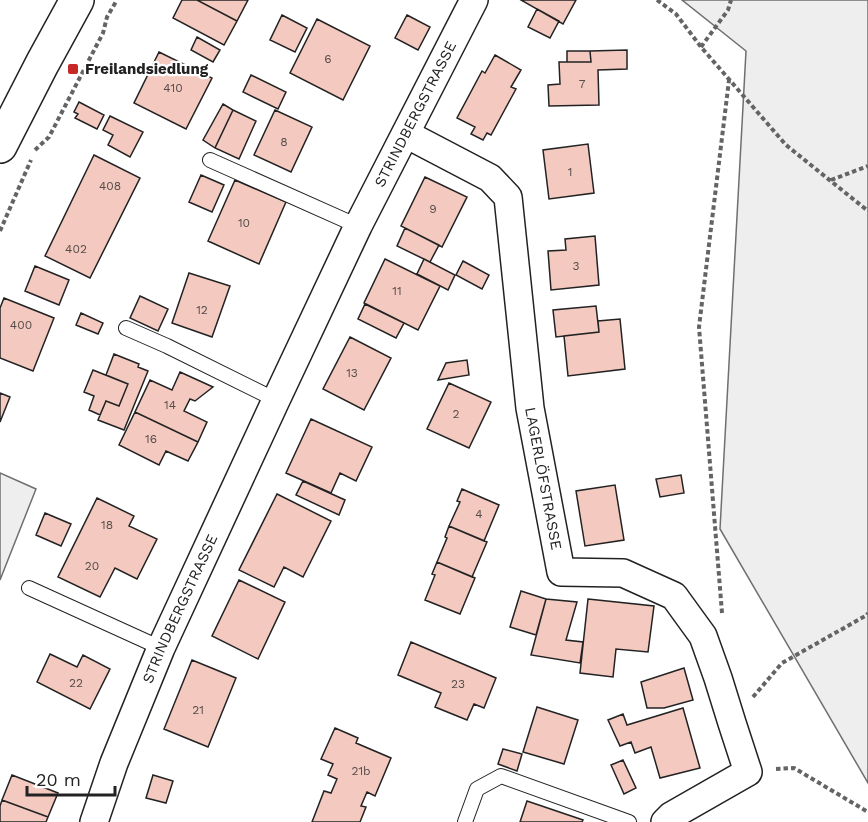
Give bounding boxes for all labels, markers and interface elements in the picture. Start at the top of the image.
street label: STRINDBERGSTRASSE [371,38,460,190]
house number: 6 [324,52,332,66]
place label: Freilandsiedlung [85,60,209,78]
marker: Freilandsiedlung [66,62,80,76]
house number: 7 [579,77,586,91]
house number: 410 [163,81,183,95]
house number: 8 [280,135,288,149]
house number: 1 [568,165,572,179]
house number: 408 [99,179,121,193]
house number: 9 [429,202,437,216]
house number: 10 [238,216,250,230]
house number: 402 [65,242,87,256]
house number: 3 [573,259,580,273]
house number: 11 [392,284,402,298]
house number: 12 [196,303,208,317]
house number: 400 [10,318,32,332]
house number: 13 [346,366,358,380]
house number: 14 [164,398,176,412]
street label: LAGERLÖFSTRASSE [521,406,566,551]
house number: 2 [453,407,460,421]
house number: 16 [145,432,157,446]
house number: 4 [475,507,483,521]
house number: 18 [101,518,113,532]
street label: STRINDBERGSTRASSE [139,532,221,686]
house number: 20 [85,559,99,573]
house number: 22 [69,676,83,690]
house number: 23 [451,677,465,691]
house number: 21 [192,703,204,717]
scale bar [27,759,116,797]
house number: 21b [351,764,371,778]
text: 20 m [36,769,81,790]

